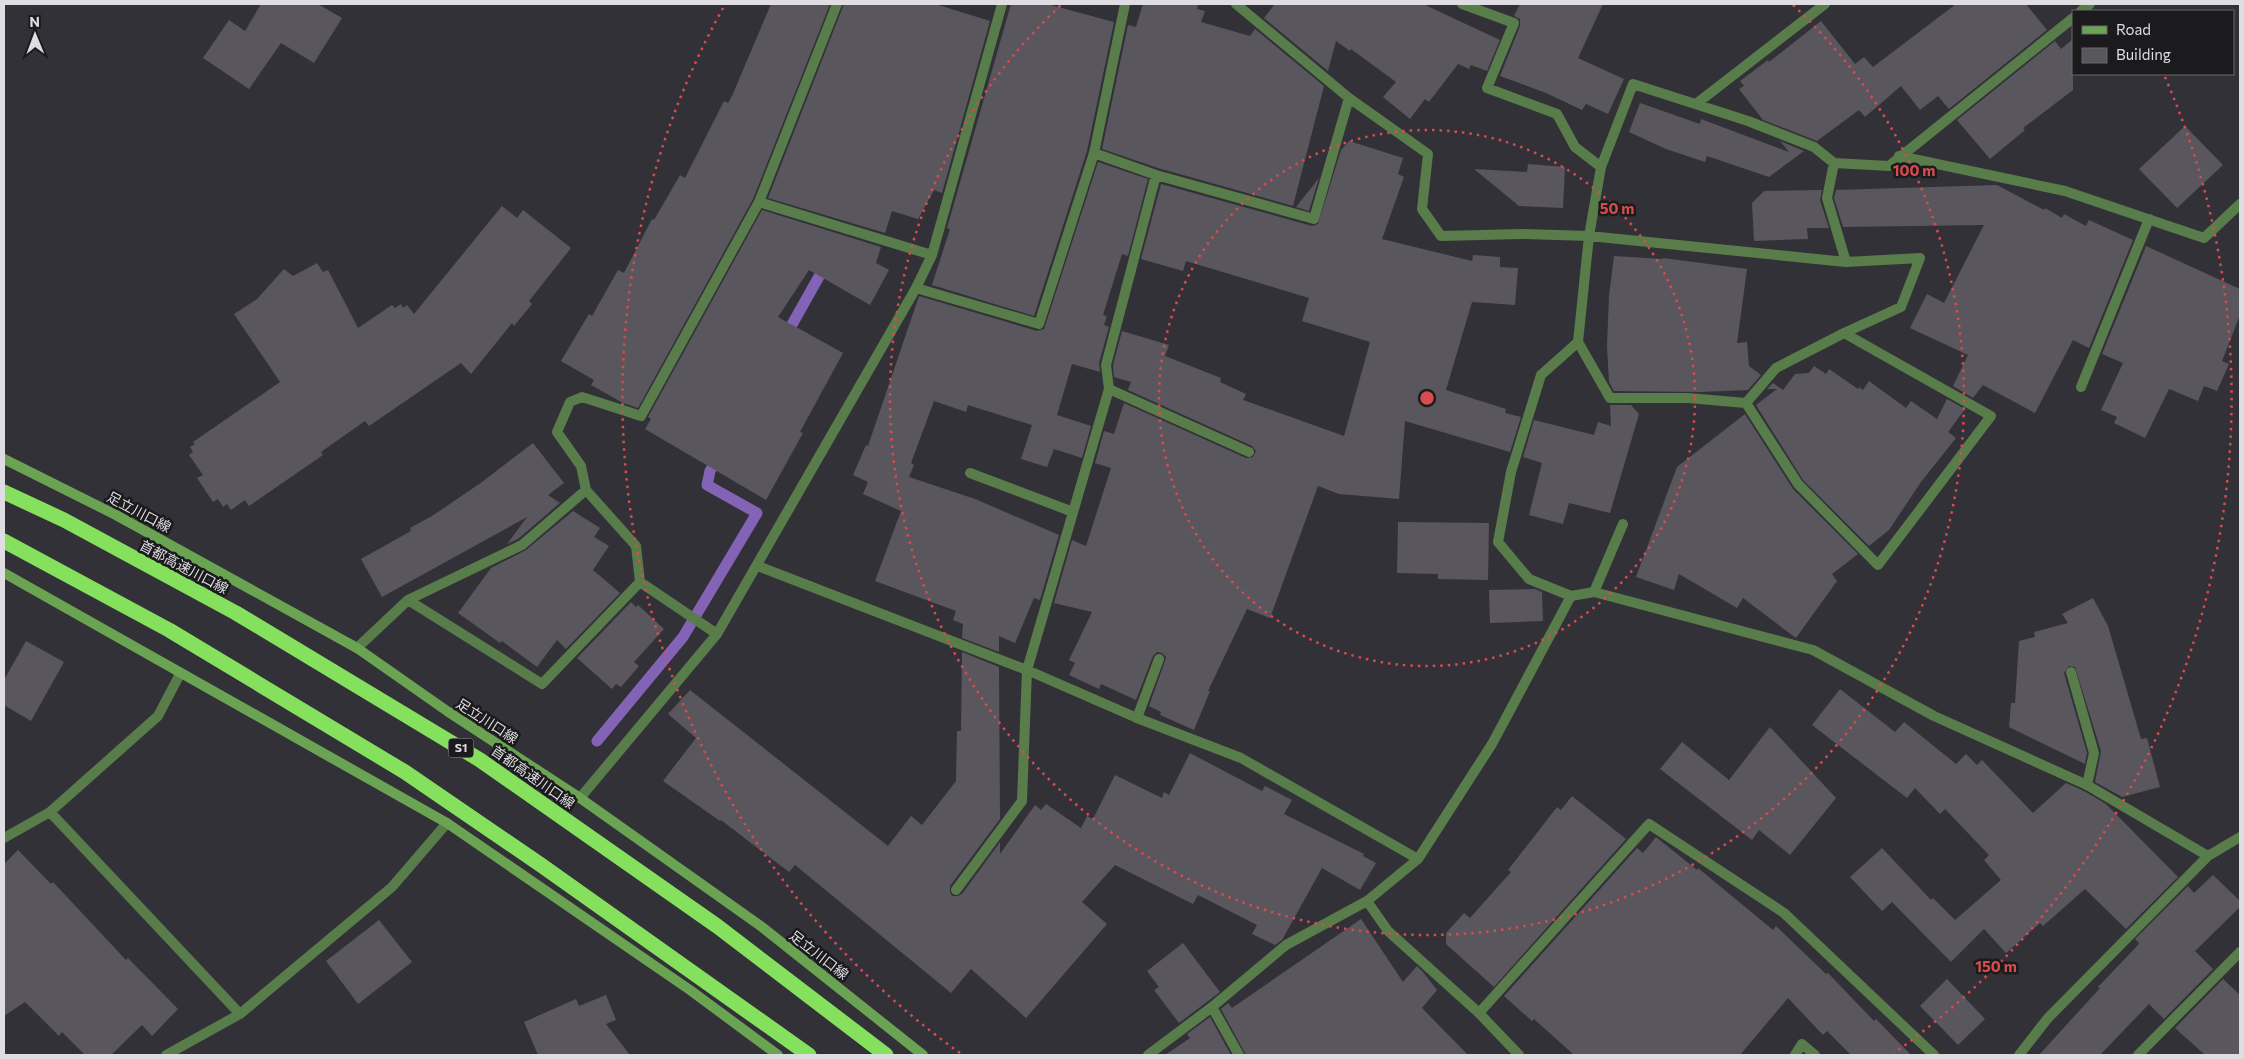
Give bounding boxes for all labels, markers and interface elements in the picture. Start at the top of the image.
north arrow [10,10,60,60]
legend [2072,10,2234,75]
text: N [29,13,40,30]
text: Road [2116,20,2151,38]
text: Building [2116,45,2171,63]
text: 100 m [1893,161,1935,179]
text: 50 m [1600,199,1634,217]
centre of rings [1418,389,1436,407]
street label: 足立川口線 [104,488,174,535]
street label: 首都高速川口線 [137,536,231,597]
street label: 足立川口線 [453,694,521,747]
road number: S1 [448,738,474,758]
street label: 首都高速川口線 [488,742,578,812]
street label: 足立川口線 [786,926,852,983]
text: 150 m [1975,957,2017,975]

